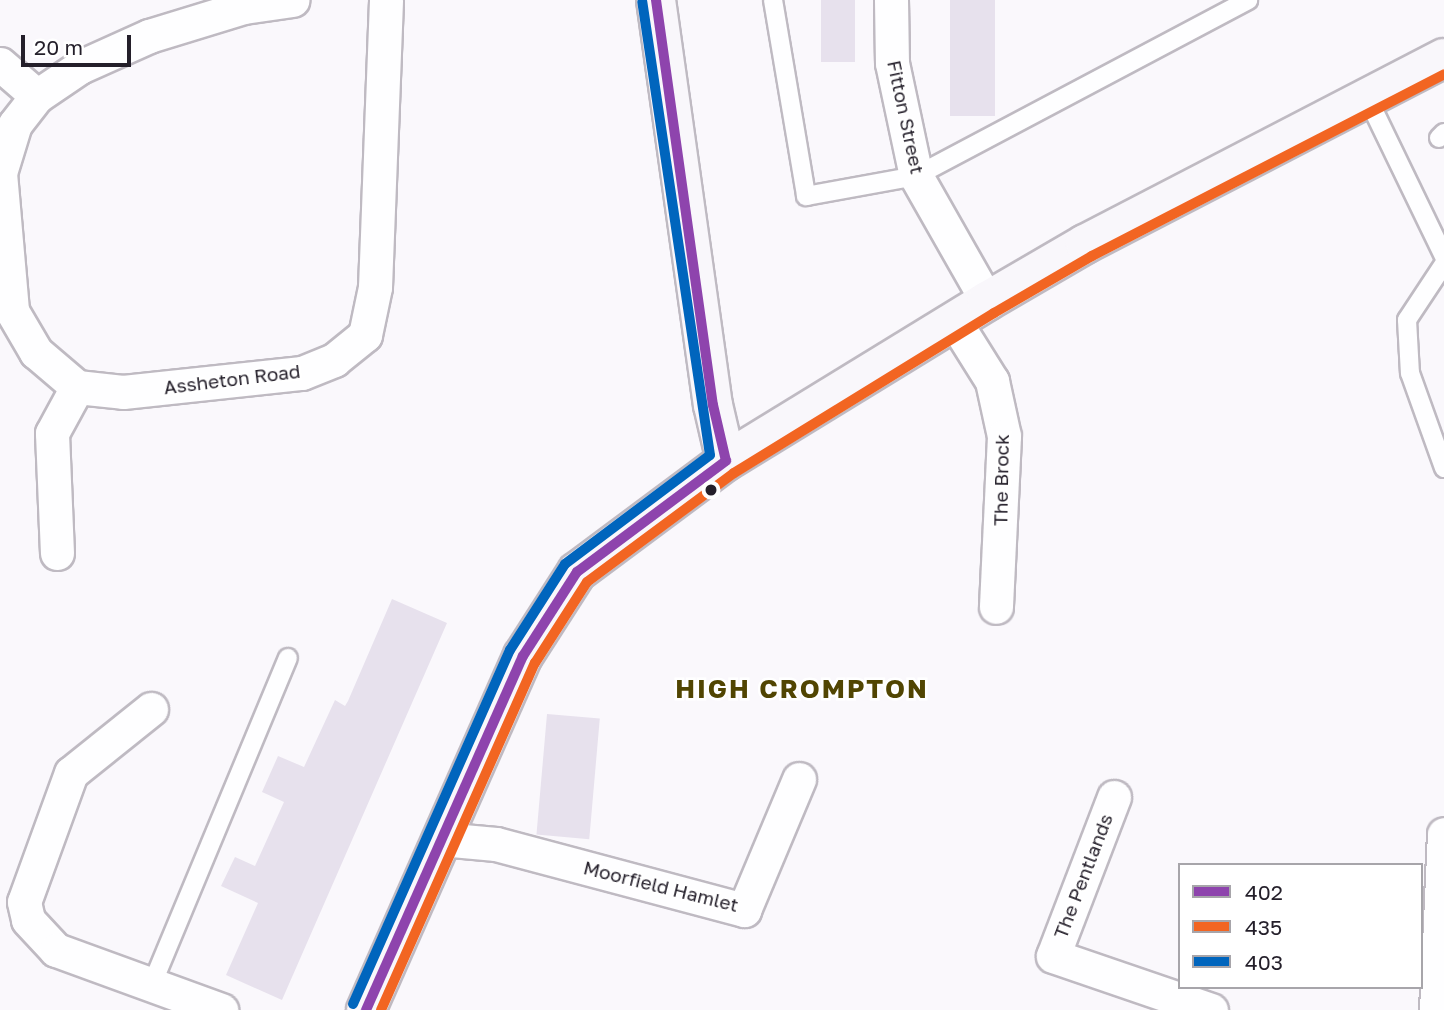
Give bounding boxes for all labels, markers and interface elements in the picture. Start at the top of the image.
scale bar [24,21,135,65]
text: 20 m [34,34,83,60]
street label: Fitton Street [883,58,929,176]
street label: Assheton Road [162,359,302,399]
street label: The Brock [989,434,1013,526]
unlabelled marker [704,483,718,497]
district label: HIGH CROMPTON [677,673,927,705]
street label: The Pentlands [1049,810,1117,942]
street label: Moorfield Hamlet [581,856,741,916]
legend [1178,863,1423,989]
text: 402 [1245,879,1283,905]
text: 435 [1245,914,1282,940]
text: 403 [1245,949,1283,975]

